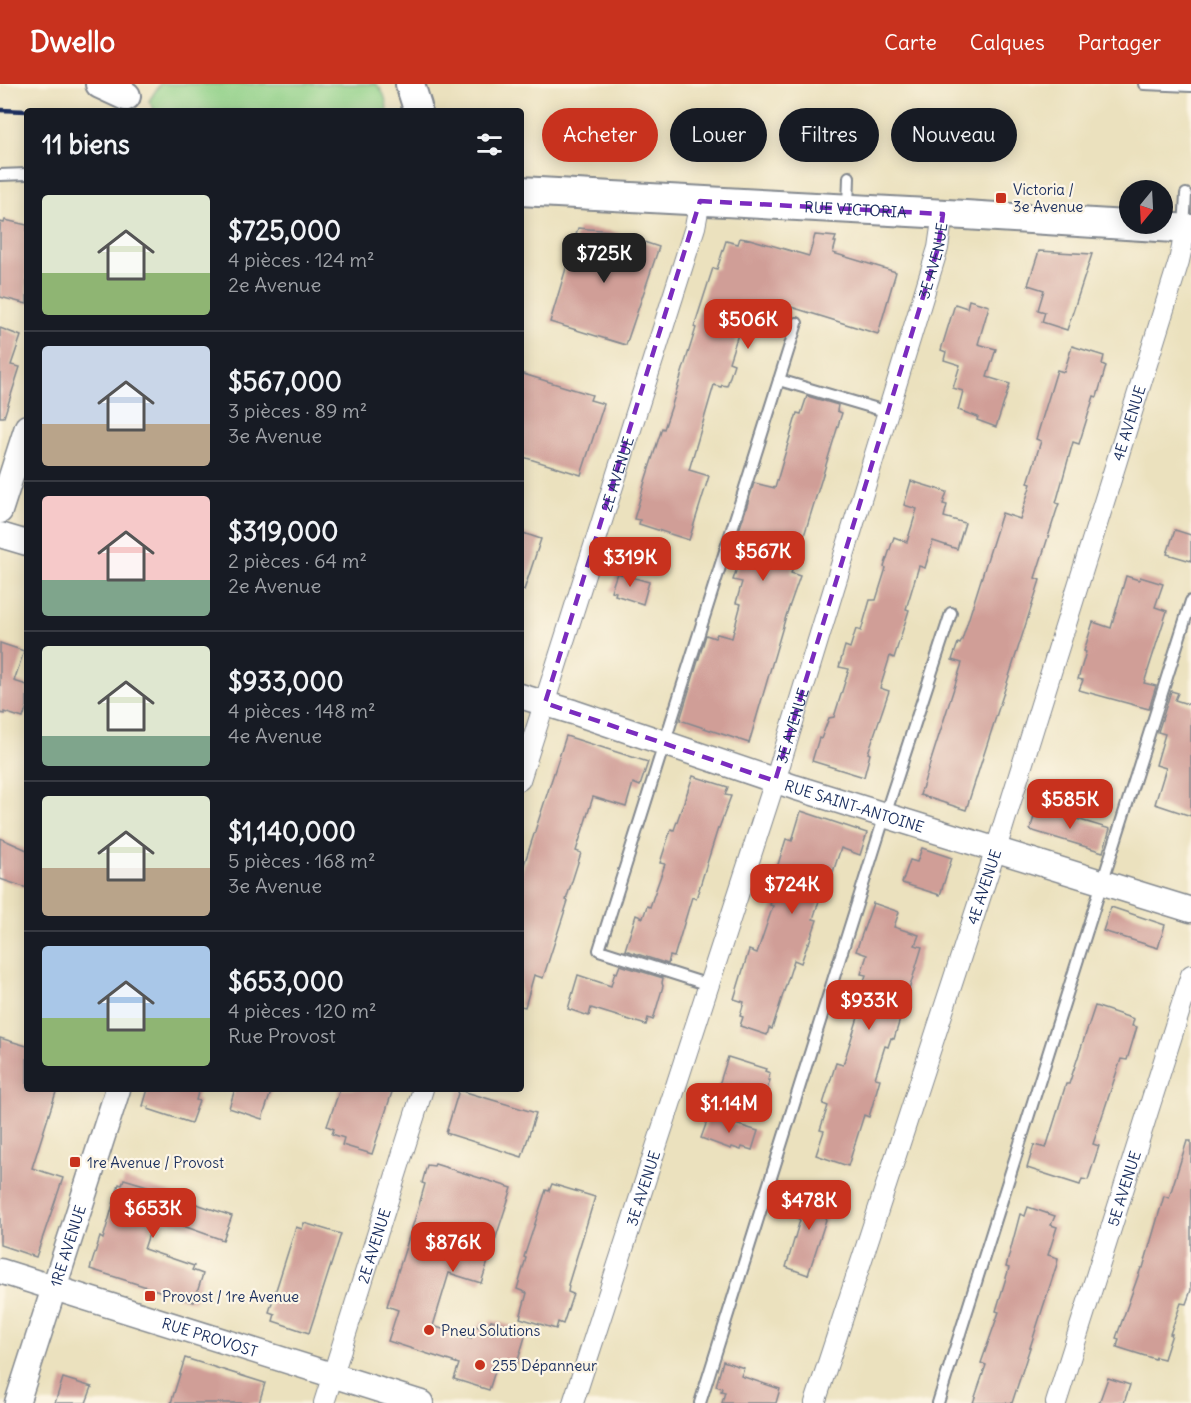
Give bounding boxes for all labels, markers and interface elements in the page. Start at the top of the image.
text: Dwello [30,24,115,60]
text: Carte [884,29,937,56]
text: Calques [970,29,1045,56]
text: Partager [1078,29,1161,56]
chip: Acheter [542,108,658,162]
chip: Louer [670,108,767,162]
chip: Filtres [779,108,879,162]
chip: Nouveau [891,108,1017,162]
text: 11 biens [42,128,130,161]
icon: filters [473,128,506,161]
place label: Victoria / 3e Avenue [1013,180,1083,216]
north arrow [1119,180,1173,234]
map controls [1119,180,1173,234]
marker: Victoria / 3e Avenue [994,191,1008,205]
street label: RUE VICTORIA [804,197,908,221]
text: $725,000 [228,214,341,247]
icon: home [90,219,162,291]
street label: 3E AVENUE [914,221,951,301]
pin: $725K [562,233,646,284]
text: $725K [576,240,632,265]
text: 4 pièces · 124 m² [228,247,375,272]
text: 2e Avenue [228,272,321,297]
pin: $506K [706,299,790,350]
text: $506K [718,306,778,331]
text: $567,000 [228,365,342,398]
icon: home [90,370,162,442]
street label: 4E AVENUE [1108,383,1149,463]
text: 3 pièces · 89 m² [228,398,367,423]
text: 3e Avenue [228,423,322,448]
street label: 2E AVENUE [596,434,638,514]
text: $319,000 [228,515,338,548]
icon: home [90,520,162,592]
pin: $567K [721,531,805,582]
pin: $319K [588,537,672,588]
text: $567K [735,538,791,563]
text: $319K [603,544,657,569]
text: 2 pièces · 64 m² [228,548,367,573]
text: 2e Avenue [228,573,321,598]
text: $933,000 [228,665,344,698]
icon: home [90,670,162,742]
street label: 3E AVENUE [772,685,812,765]
text: 4 pièces · 148 m² [228,698,375,723]
text: 4e Avenue [228,723,322,748]
street label: RUE SAINT-ANTOINE [782,775,927,836]
pin: $585K [1028,779,1112,830]
text: $585K [1041,786,1099,811]
text: $1,140,000 [228,815,356,848]
icon: home [90,820,162,892]
street label: 4E AVENUE [963,847,1005,927]
text: 5 pièces · 168 m² [228,848,375,873]
pin: $724K [750,864,834,915]
text: $724K [764,871,820,896]
text: 3e Avenue [228,873,322,898]
text: $653,000 [228,965,344,998]
icon: home [90,970,162,1042]
pin: $933K [827,980,911,1031]
text: $933K [840,987,898,1012]
text: 4 pièces · 120 m² [228,998,376,1023]
text: Rue Provost [228,1023,336,1048]
pin: $1.14M [680,1083,778,1134]
text: $1.14M [700,1090,758,1115]
street label: 3E AVENUE [622,1148,664,1228]
street label: 5E AVENUE [1103,1148,1145,1228]
place label: 1re Avenue / Provost [87,1153,224,1172]
marker: 1re Avenue / Provost [68,1155,82,1169]
pin: $478K [767,1180,851,1231]
text: $478K [781,1187,837,1212]
pin: $653K [111,1188,195,1239]
text: $653K [124,1195,182,1220]
street label: 1RE AVENUE [46,1203,90,1289]
street label: 2E AVENUE [353,1206,394,1285]
pin: $876K [411,1222,495,1273]
text: $876K [425,1229,481,1254]
place label: Provost / 1re Avenue [162,1287,299,1306]
marker: Provost / 1re Avenue [143,1289,157,1303]
street label: RUE PROVOST [160,1313,260,1361]
place label: Pneu Solutions [441,1321,541,1340]
marker: Pneu Solutions [422,1323,436,1337]
place label: 255 Dépanneur [492,1356,597,1375]
marker: 255 Dépanneur [473,1358,487,1372]

